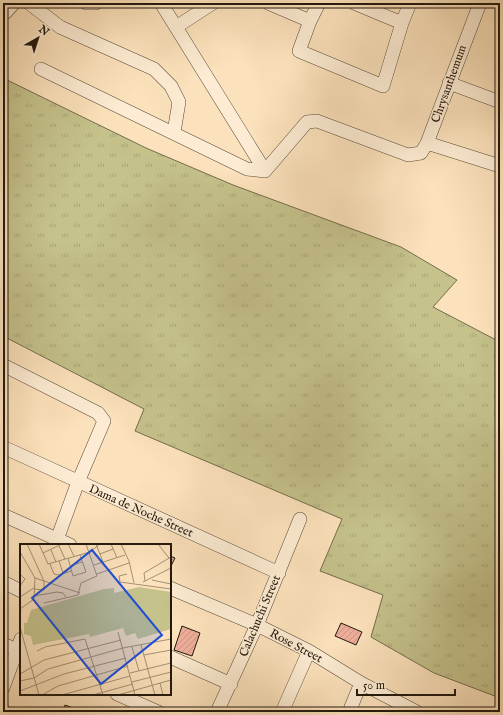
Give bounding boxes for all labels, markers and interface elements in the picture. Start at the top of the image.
north arrow [18,18,58,58]
text: N [35,22,52,40]
street label: Chrysanthemum [428,43,470,125]
street label: Dama de Noche Street [87,481,195,541]
inset map [20,544,171,695]
street label: Calachuchi Street [236,573,284,659]
street label: Rose Street [267,626,325,666]
scale bar [357,671,455,697]
text: 50 m [363,678,385,693]

